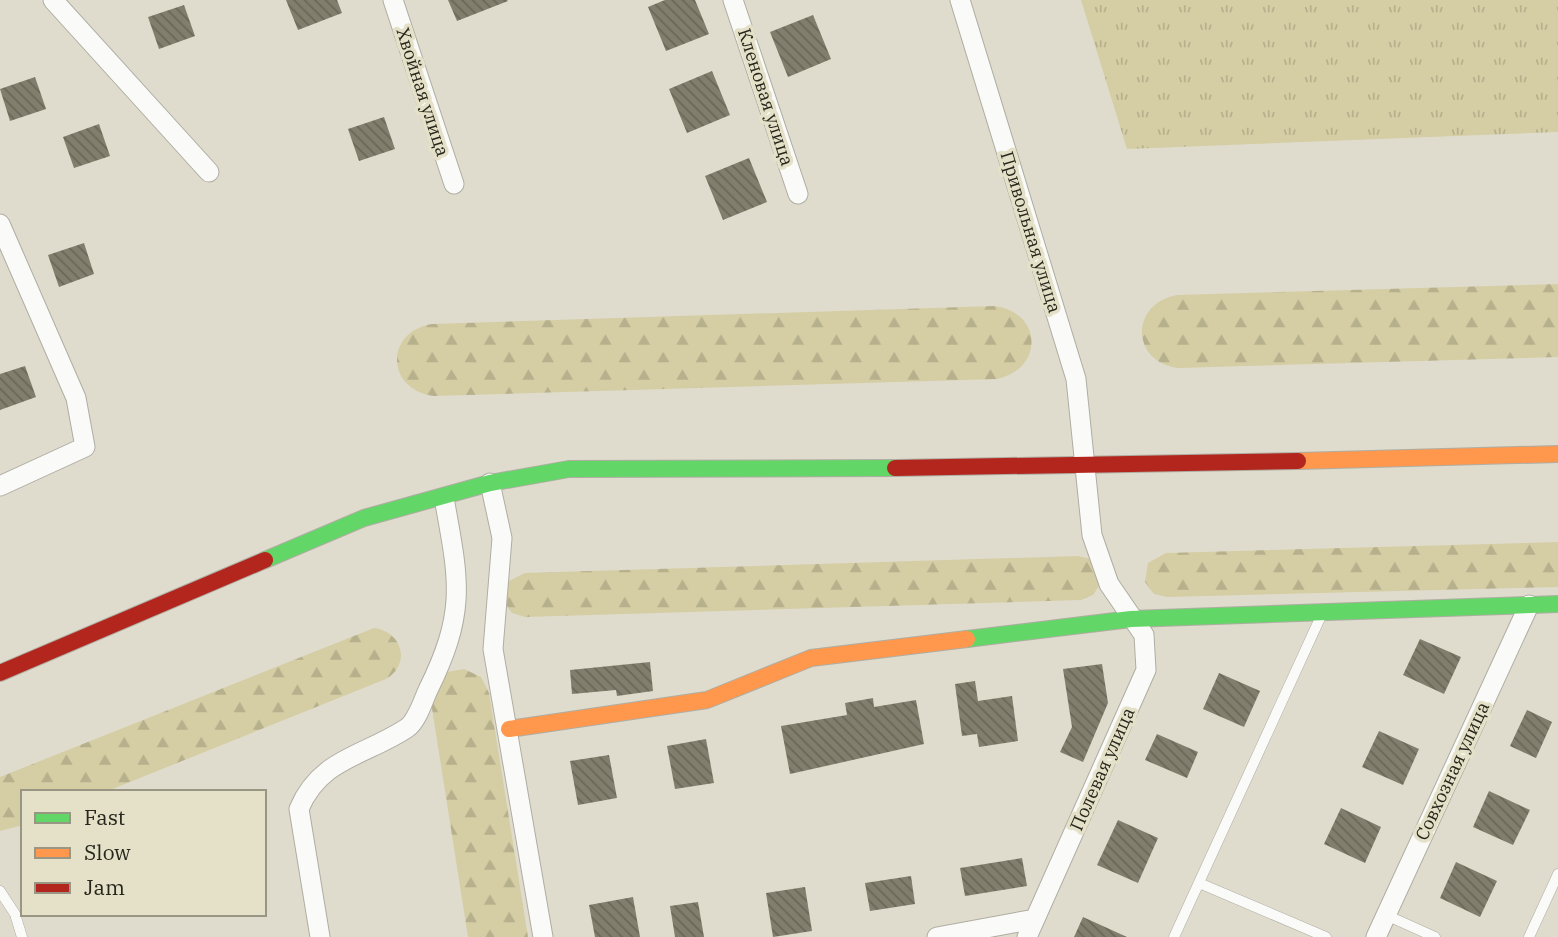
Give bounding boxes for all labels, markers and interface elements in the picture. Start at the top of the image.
street label: Хвойная улица [391,25,455,159]
street label: Кленовая улица [733,25,799,169]
street label: Привольная улица [995,148,1067,316]
street label: Совхозная улица [1410,698,1494,844]
street label: Полевая улица [1065,704,1140,834]
legend [21,790,266,916]
text: Fast [84,803,125,831]
text: Slow [84,838,131,866]
text: Jam [84,873,125,901]

